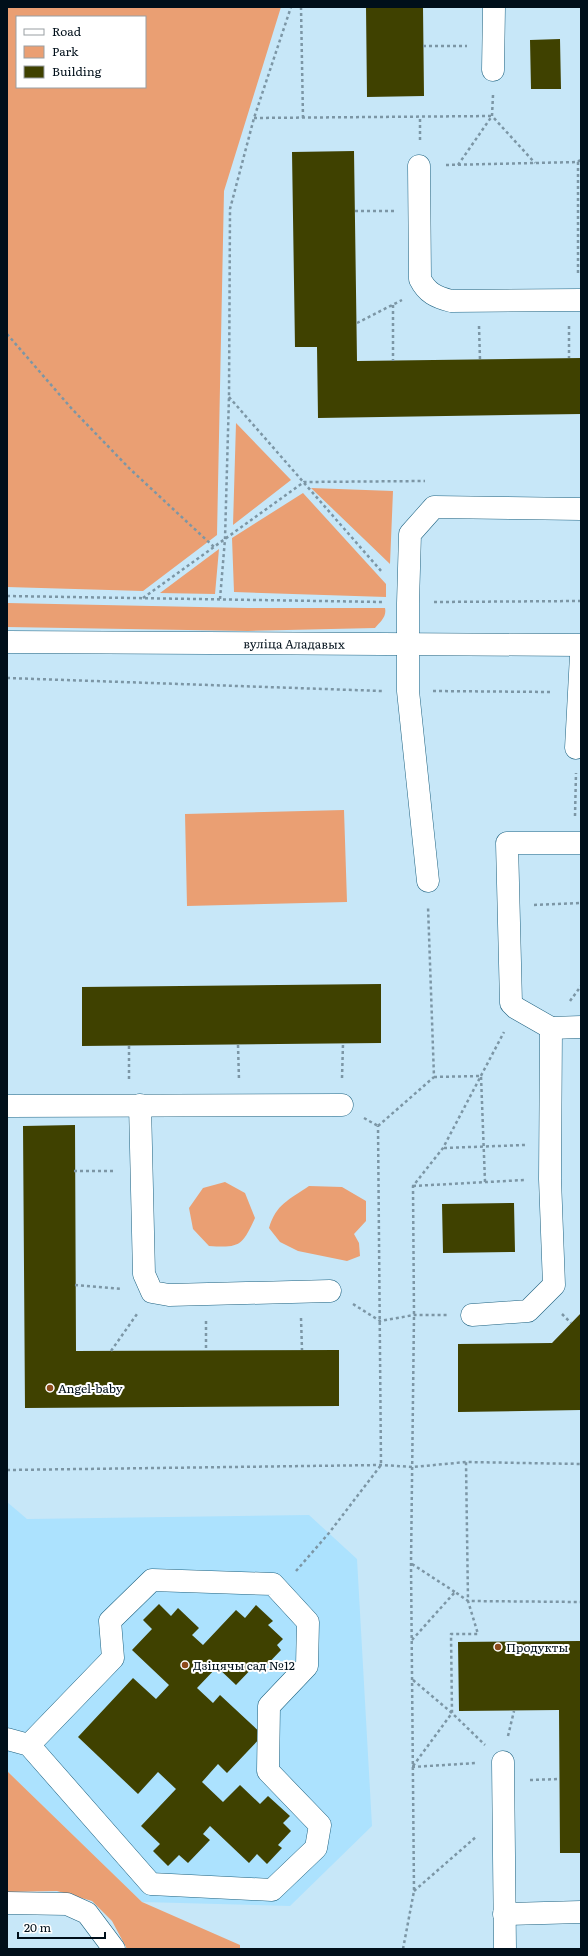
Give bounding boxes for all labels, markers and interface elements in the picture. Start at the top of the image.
legend [16,16,146,88]
text: Road [52,22,82,40]
text: Park [52,42,79,60]
text: Building [52,62,102,80]
street label: вуліца Аладавых [243,634,345,653]
place label: Angel-baby [58,1379,123,1397]
marker: Angel-baby [45,1383,55,1393]
place label: Продукты [506,1638,568,1656]
marker: Продукты [493,1642,503,1652]
place label: Дзіцячы сад №12 [193,1656,295,1674]
marker: Дзіцячы сад №12 [180,1660,190,1670]
scale bar [18,1914,105,1940]
text: 20 m [24,1918,51,1936]

